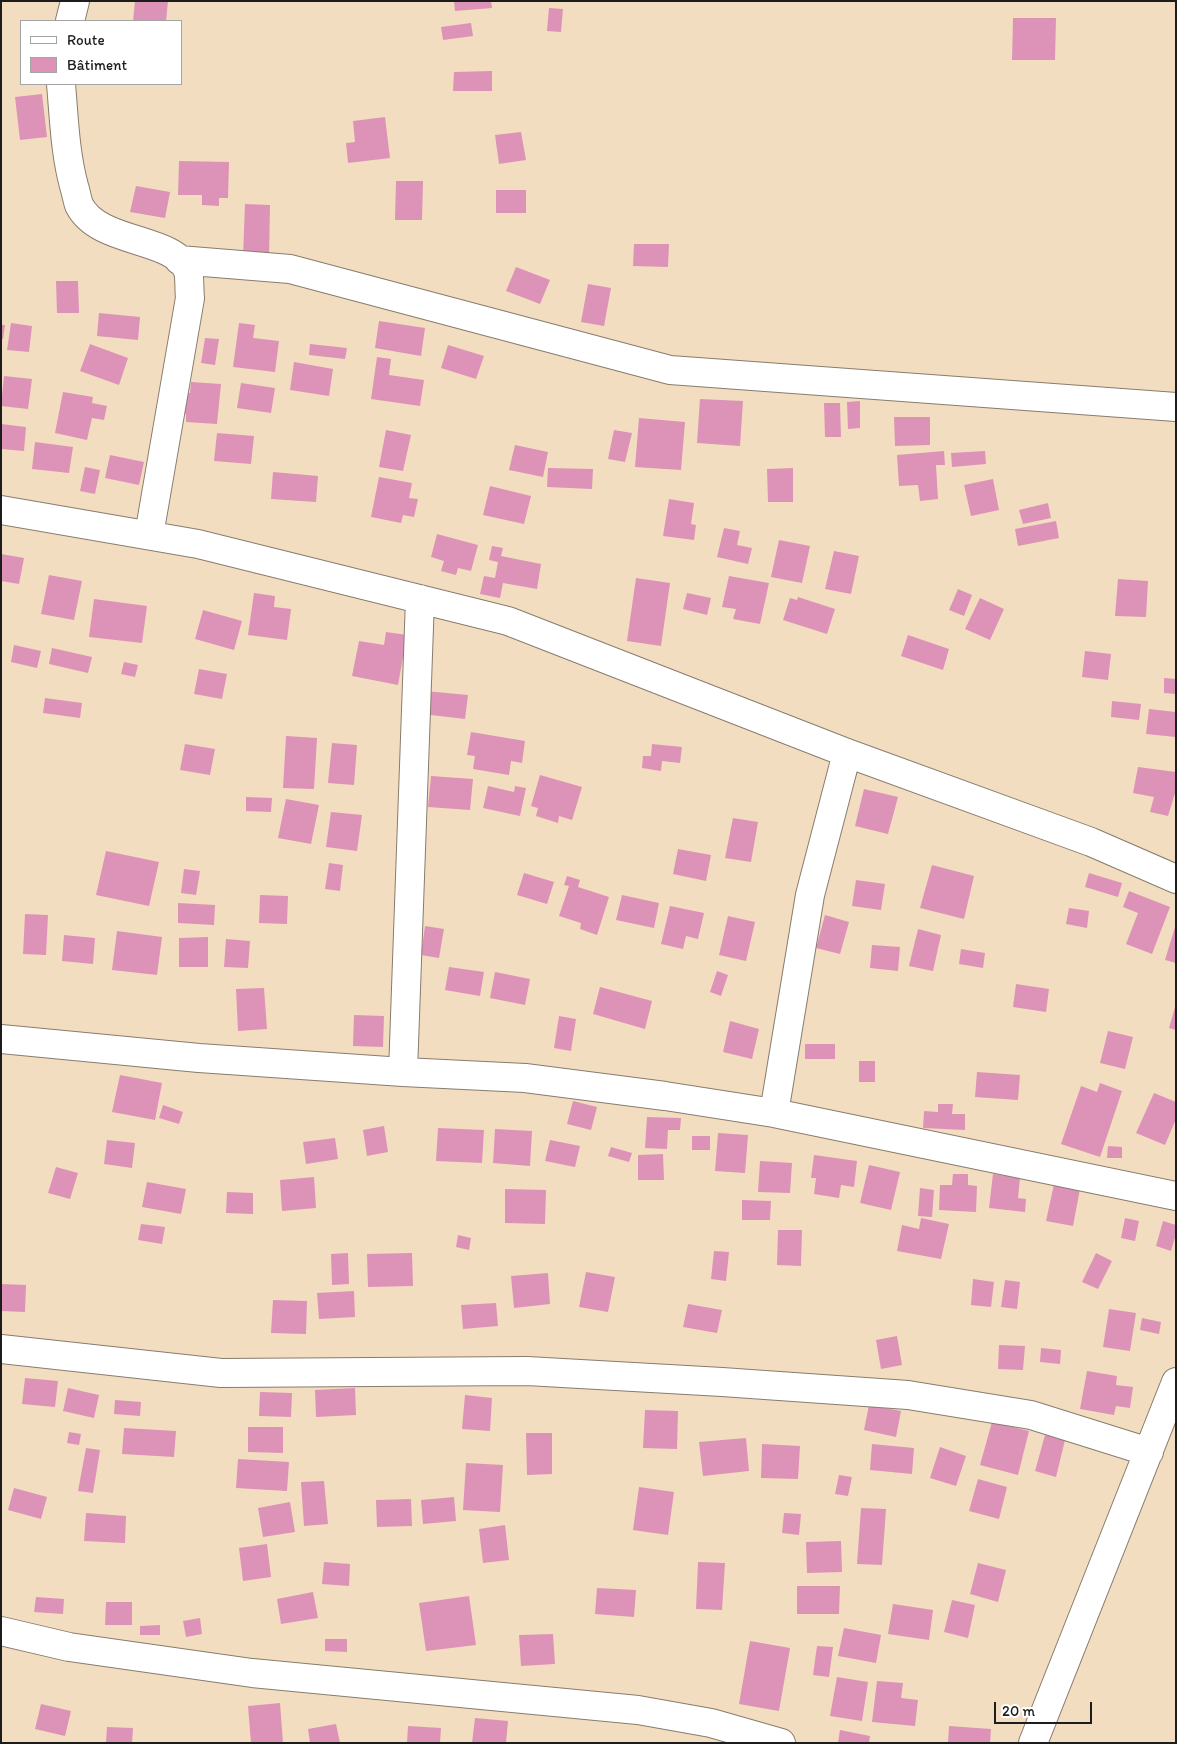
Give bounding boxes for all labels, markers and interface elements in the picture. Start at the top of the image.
legend [20,20,182,85]
text: Route [67,31,105,49]
text: Bâtiment [67,56,127,74]
scale bar [997,1692,1094,1724]
text: 20 m [1002,1702,1035,1720]

